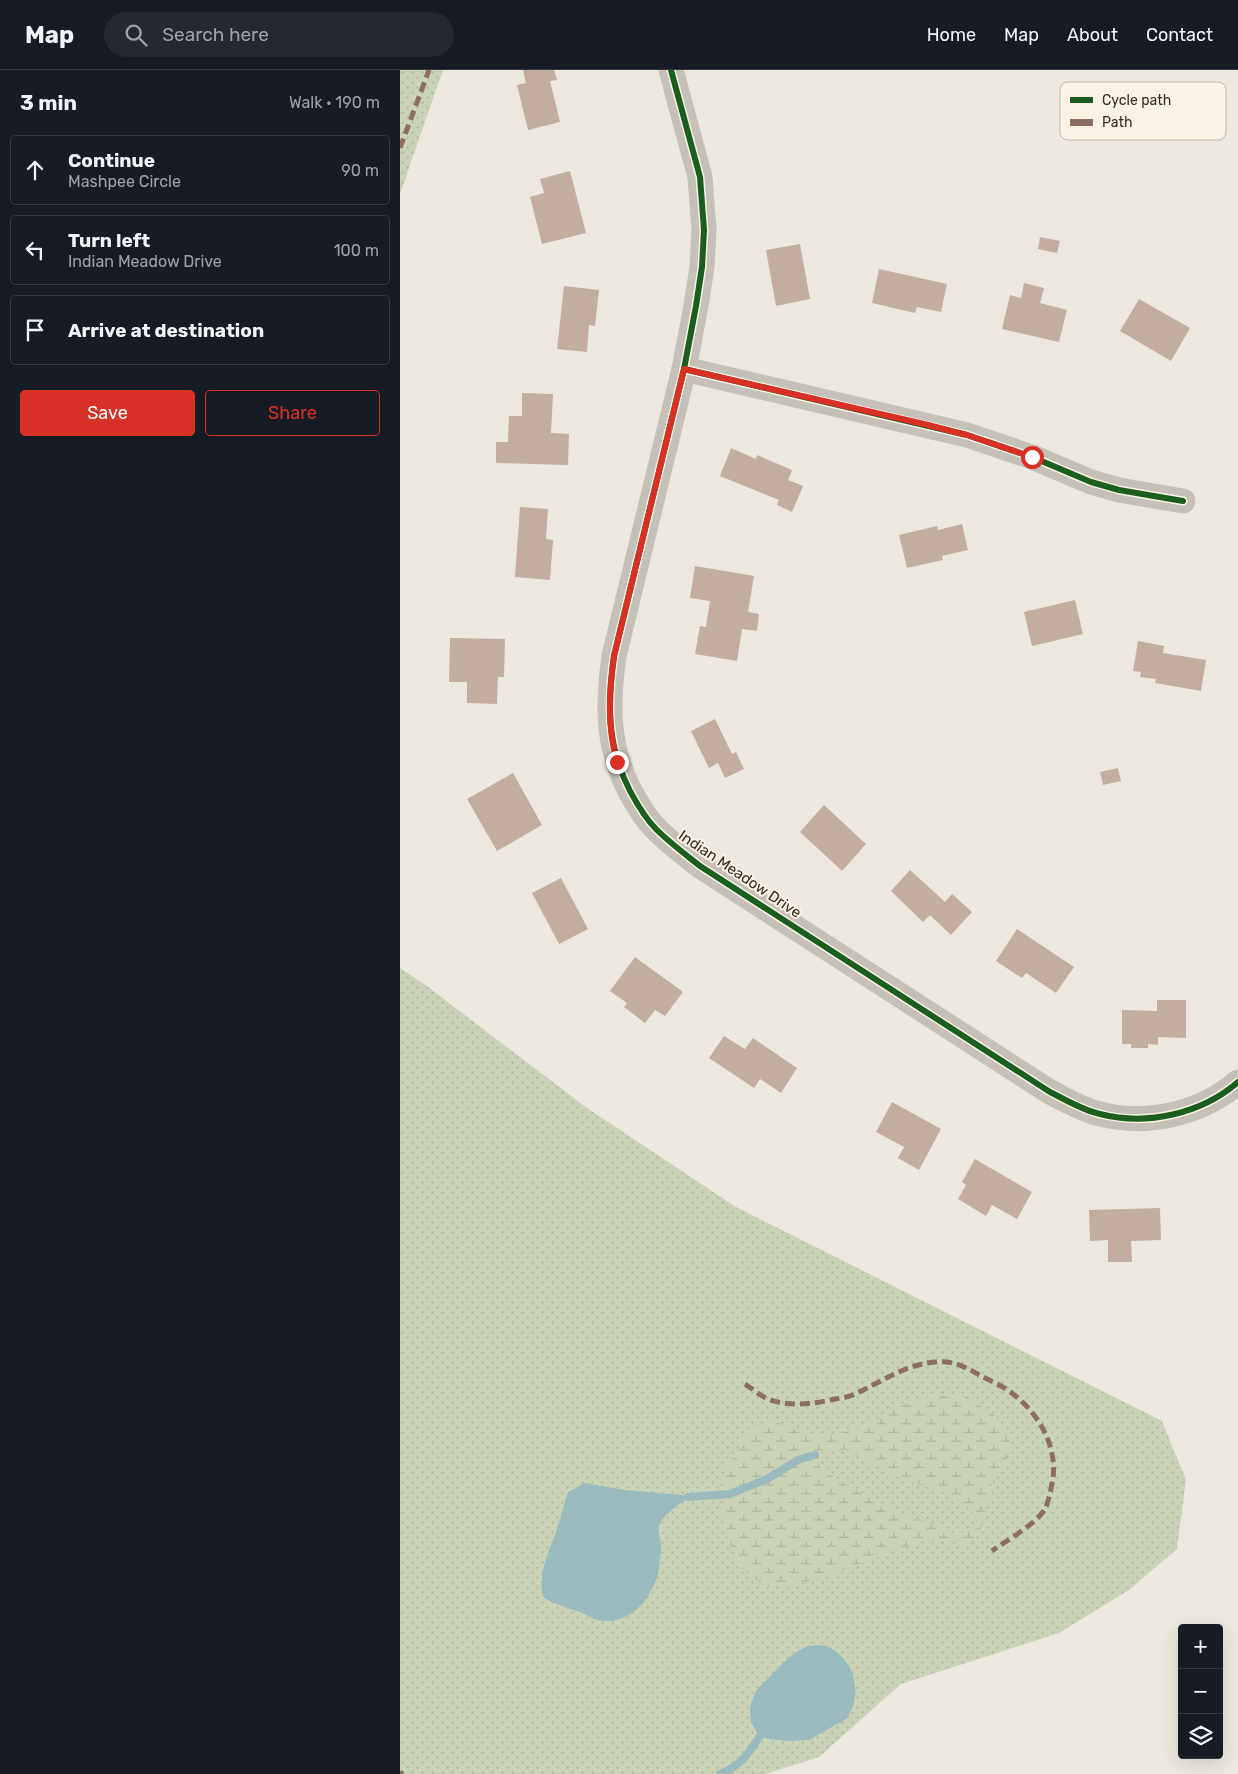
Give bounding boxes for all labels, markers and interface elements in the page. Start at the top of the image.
search box [104,12,454,57]
text: Map [25,21,74,49]
icon: search [122,21,150,49]
text: Search here [162,23,269,46]
text: Home [927,24,976,46]
text: Map [1004,24,1039,46]
text: About [1067,24,1118,46]
text: Contact [1146,24,1213,46]
legend [1060,82,1226,140]
text: 3 min [20,90,77,115]
text: Cycle path [1102,92,1171,109]
text: Walk · 190 m [289,93,380,112]
text: Path [1102,114,1133,131]
text: Continue [68,149,155,172]
icon: ahead [21,156,49,184]
text: 90 m [341,161,379,180]
text: Mashpee Circle [68,172,181,191]
text: Turn left [68,229,150,252]
icon: left [21,236,49,264]
text: 100 m [334,241,379,260]
text: Indian Meadow Drive [68,252,222,271]
icon: arrive [21,316,49,344]
text: Arrive at destination [68,319,264,342]
button: Save [20,390,195,436]
button: Share [205,390,380,436]
route start [1021,446,1044,469]
route end [606,751,629,774]
street label: Indian Meadow Drive [675,826,805,922]
map controls [1178,1624,1223,1759]
button: + [1178,1624,1223,1669]
button: − [1178,1669,1223,1714]
button: layers [1178,1714,1223,1759]

